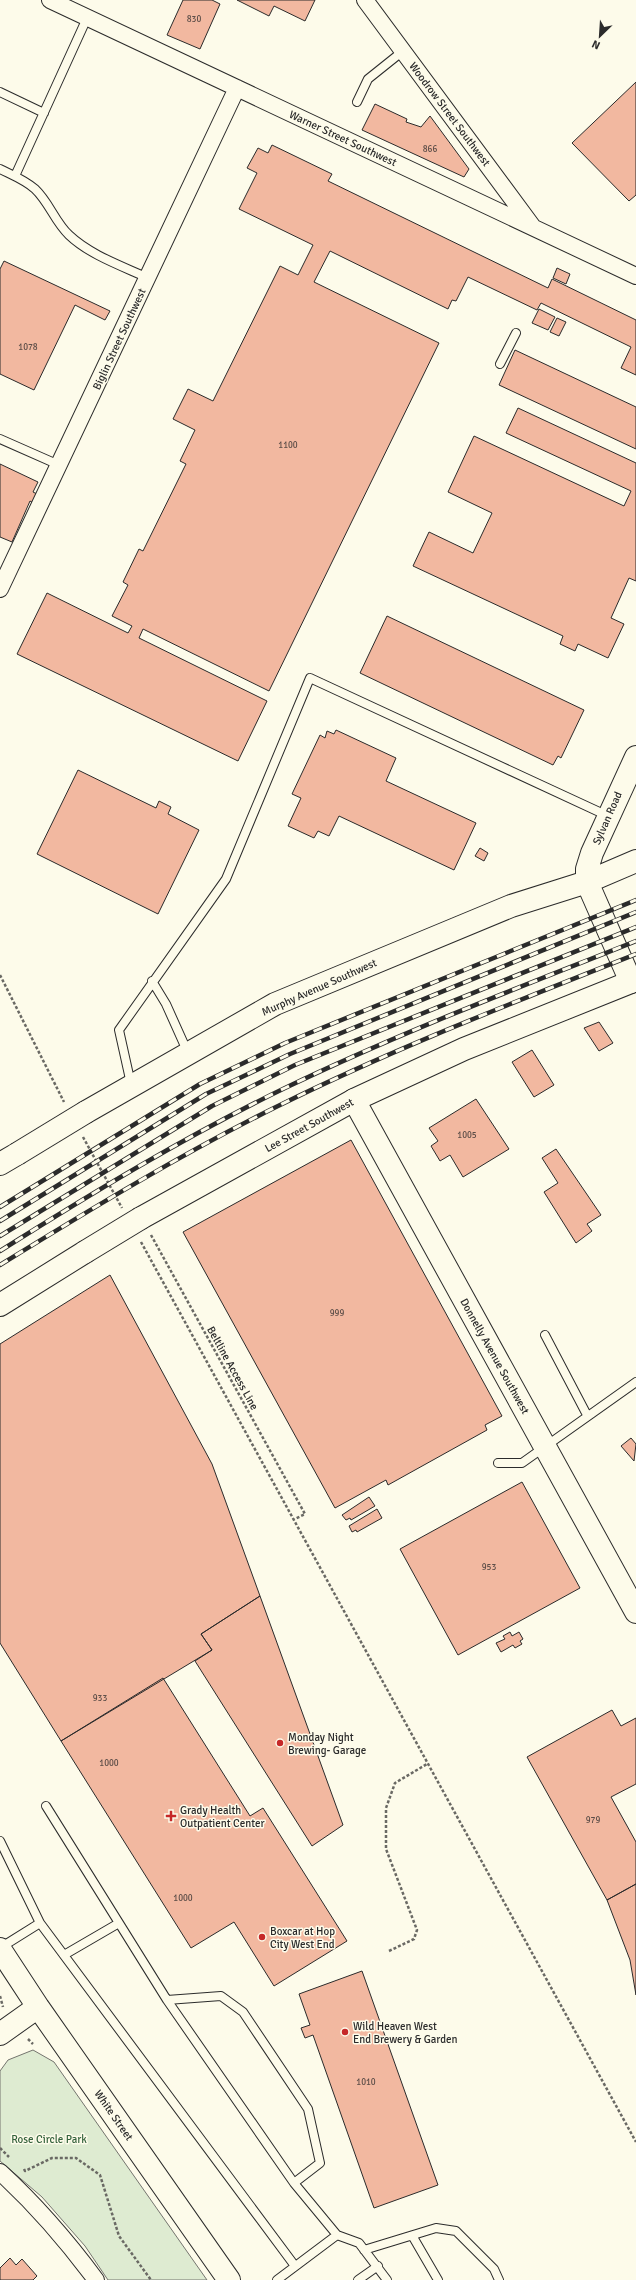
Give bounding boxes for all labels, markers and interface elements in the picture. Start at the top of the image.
house number: 830 [187,14,201,25]
north arrow [580,16,620,56]
text: N [590,37,602,52]
street label: Woodrow Street Southwest [406,60,493,169]
street label: Warner Street Southwest [287,108,399,169]
house number: 866 [423,144,437,155]
street label: Biglin Street Southwest [90,286,149,392]
house number: 1078 [18,342,38,353]
house number: 1100 [278,440,298,451]
street label: Sylvan Road [590,790,625,847]
street label: Murphy Avenue Southwest [260,956,379,1019]
street label: Lee Street Southwest [263,1096,356,1155]
house number: 1005 [457,1130,477,1141]
street label: Donnelly Avenue Southwest [457,1296,532,1417]
house number: 999 [330,1308,344,1319]
street label: Beltline Access Line [204,1324,261,1412]
house number: 953 [482,1562,496,1573]
house number: 933 [93,1693,107,1704]
place label: Monday Night Brewing- Garage [288,1731,366,1757]
marker: Monday Night Brewing- Garage [275,1738,285,1748]
house number: 1000 [99,1758,119,1769]
place label: Grady Health Outpatient Center [180,1804,264,1830]
marker: Grady Health Outpatient Center [165,1810,177,1822]
house number: 979 [586,1815,600,1826]
house number: 1000 [173,1893,193,1904]
place label: Boxcar at Hop City West End [270,1925,335,1951]
marker: Boxcar at Hop City West End [257,1932,267,1942]
place label: Wild Heaven West End Brewery & Garden [353,2020,458,2046]
marker: Wild Heaven West End Brewery & Garden [340,2027,350,2037]
house number: 1010 [356,2077,376,2088]
street label: White Street [91,2088,136,2143]
park label: Rose Circle Park [11,2133,87,2146]

